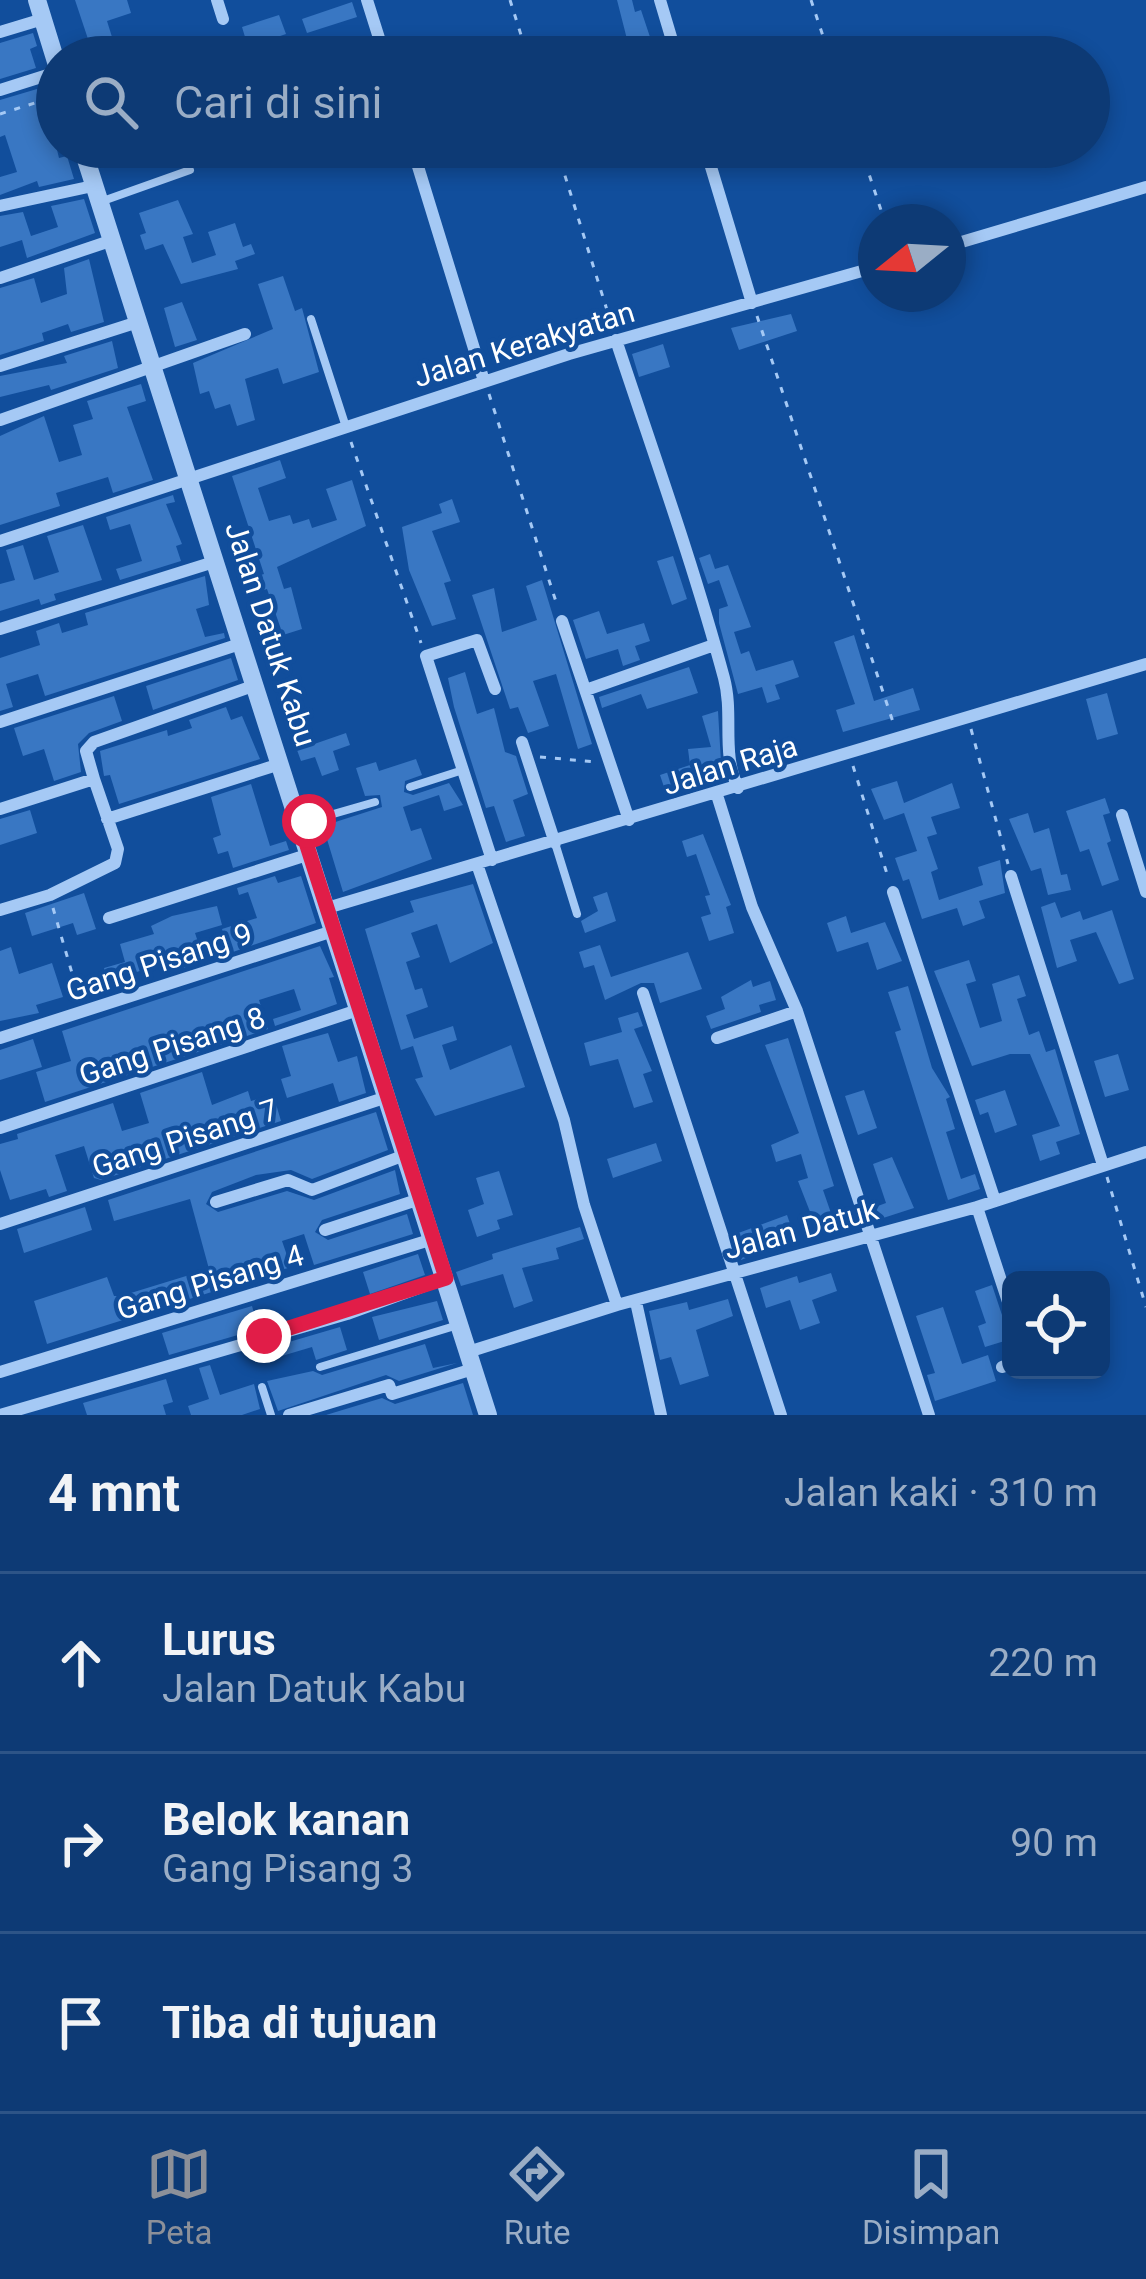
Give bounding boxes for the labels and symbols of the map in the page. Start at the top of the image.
north arrow [858,204,966,312]
street label: Jalan Kerakyatan [409,294,639,394]
street label: Jalan Datuk Kabu [218,517,324,751]
street label: Jalan Raja [659,728,801,802]
route start [282,794,336,848]
street label: Gang Pisang 9 [62,915,256,1009]
street label: Gang Pisang 8 [75,999,269,1093]
street label: Gang Pisang 7 [88,1091,282,1185]
street label: Jalan Datuk [720,1191,883,1266]
street label: Gang Pisang 4 [112,1237,308,1327]
route end [237,1309,291,1363]

